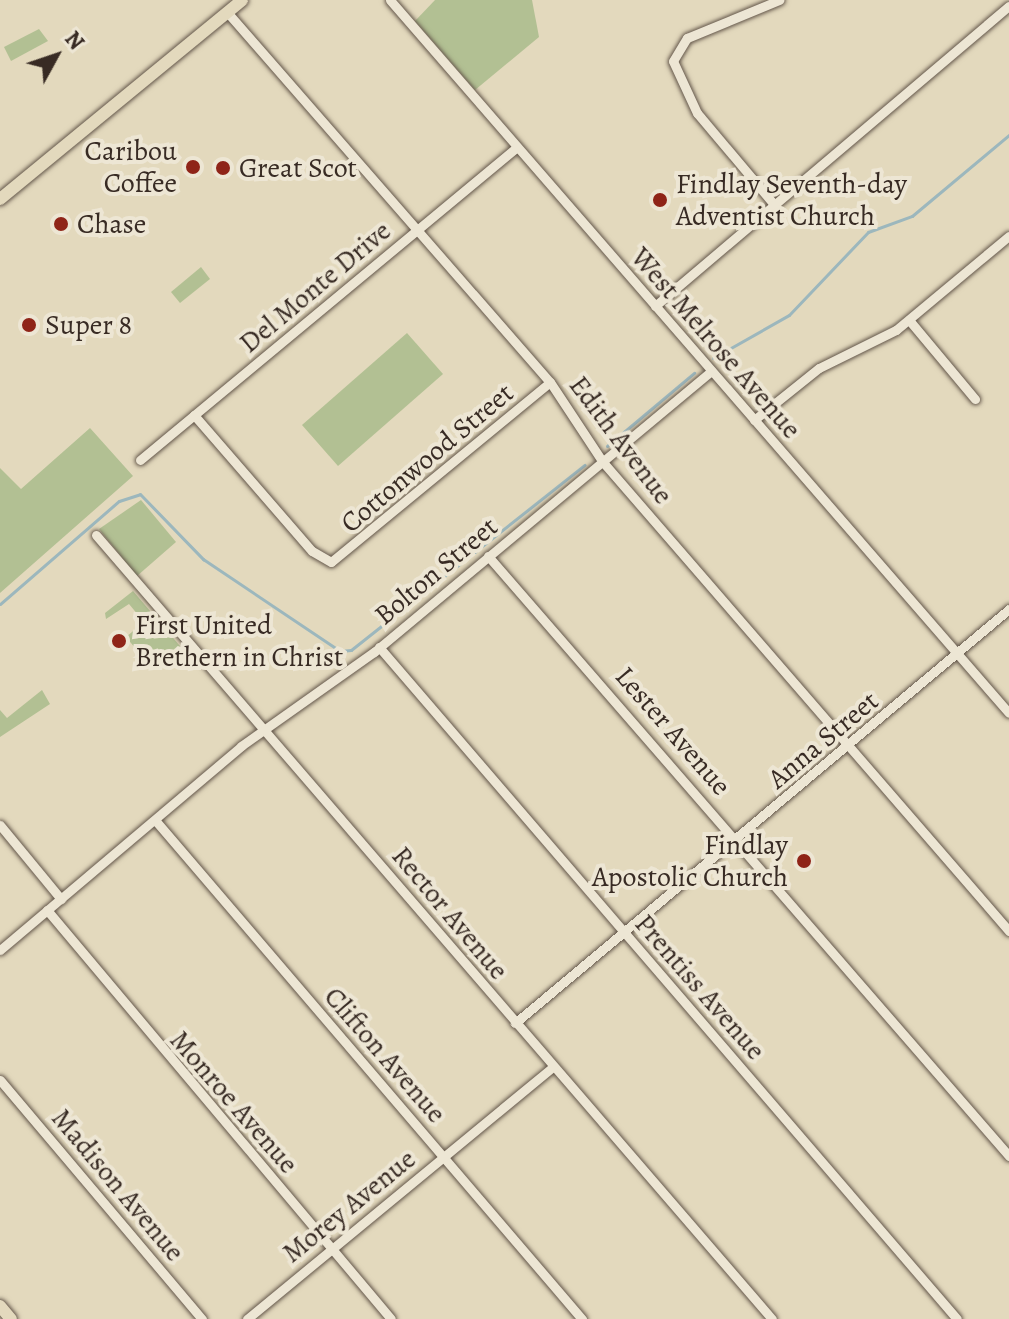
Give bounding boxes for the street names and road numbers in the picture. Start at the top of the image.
street label: Del Monte Drive [232,214,398,360]
street label: West Melrose Avenue [624,241,808,445]
street label: Edith Avenue [562,369,680,511]
street label: Cottonwood Street [334,376,520,540]
street label: Bolton Street [368,510,504,632]
street label: Lester Avenue [608,660,738,802]
street label: Anna Street [761,684,885,796]
street label: Rector Avenue [385,840,515,986]
street label: Prentiss Avenue [628,907,772,1067]
street label: Clifton Avenue [317,980,453,1130]
street label: Monroe Avenue [163,1024,305,1180]
street label: Madison Avenue [44,1102,192,1268]
street label: Morey Avenue [276,1142,422,1270]

